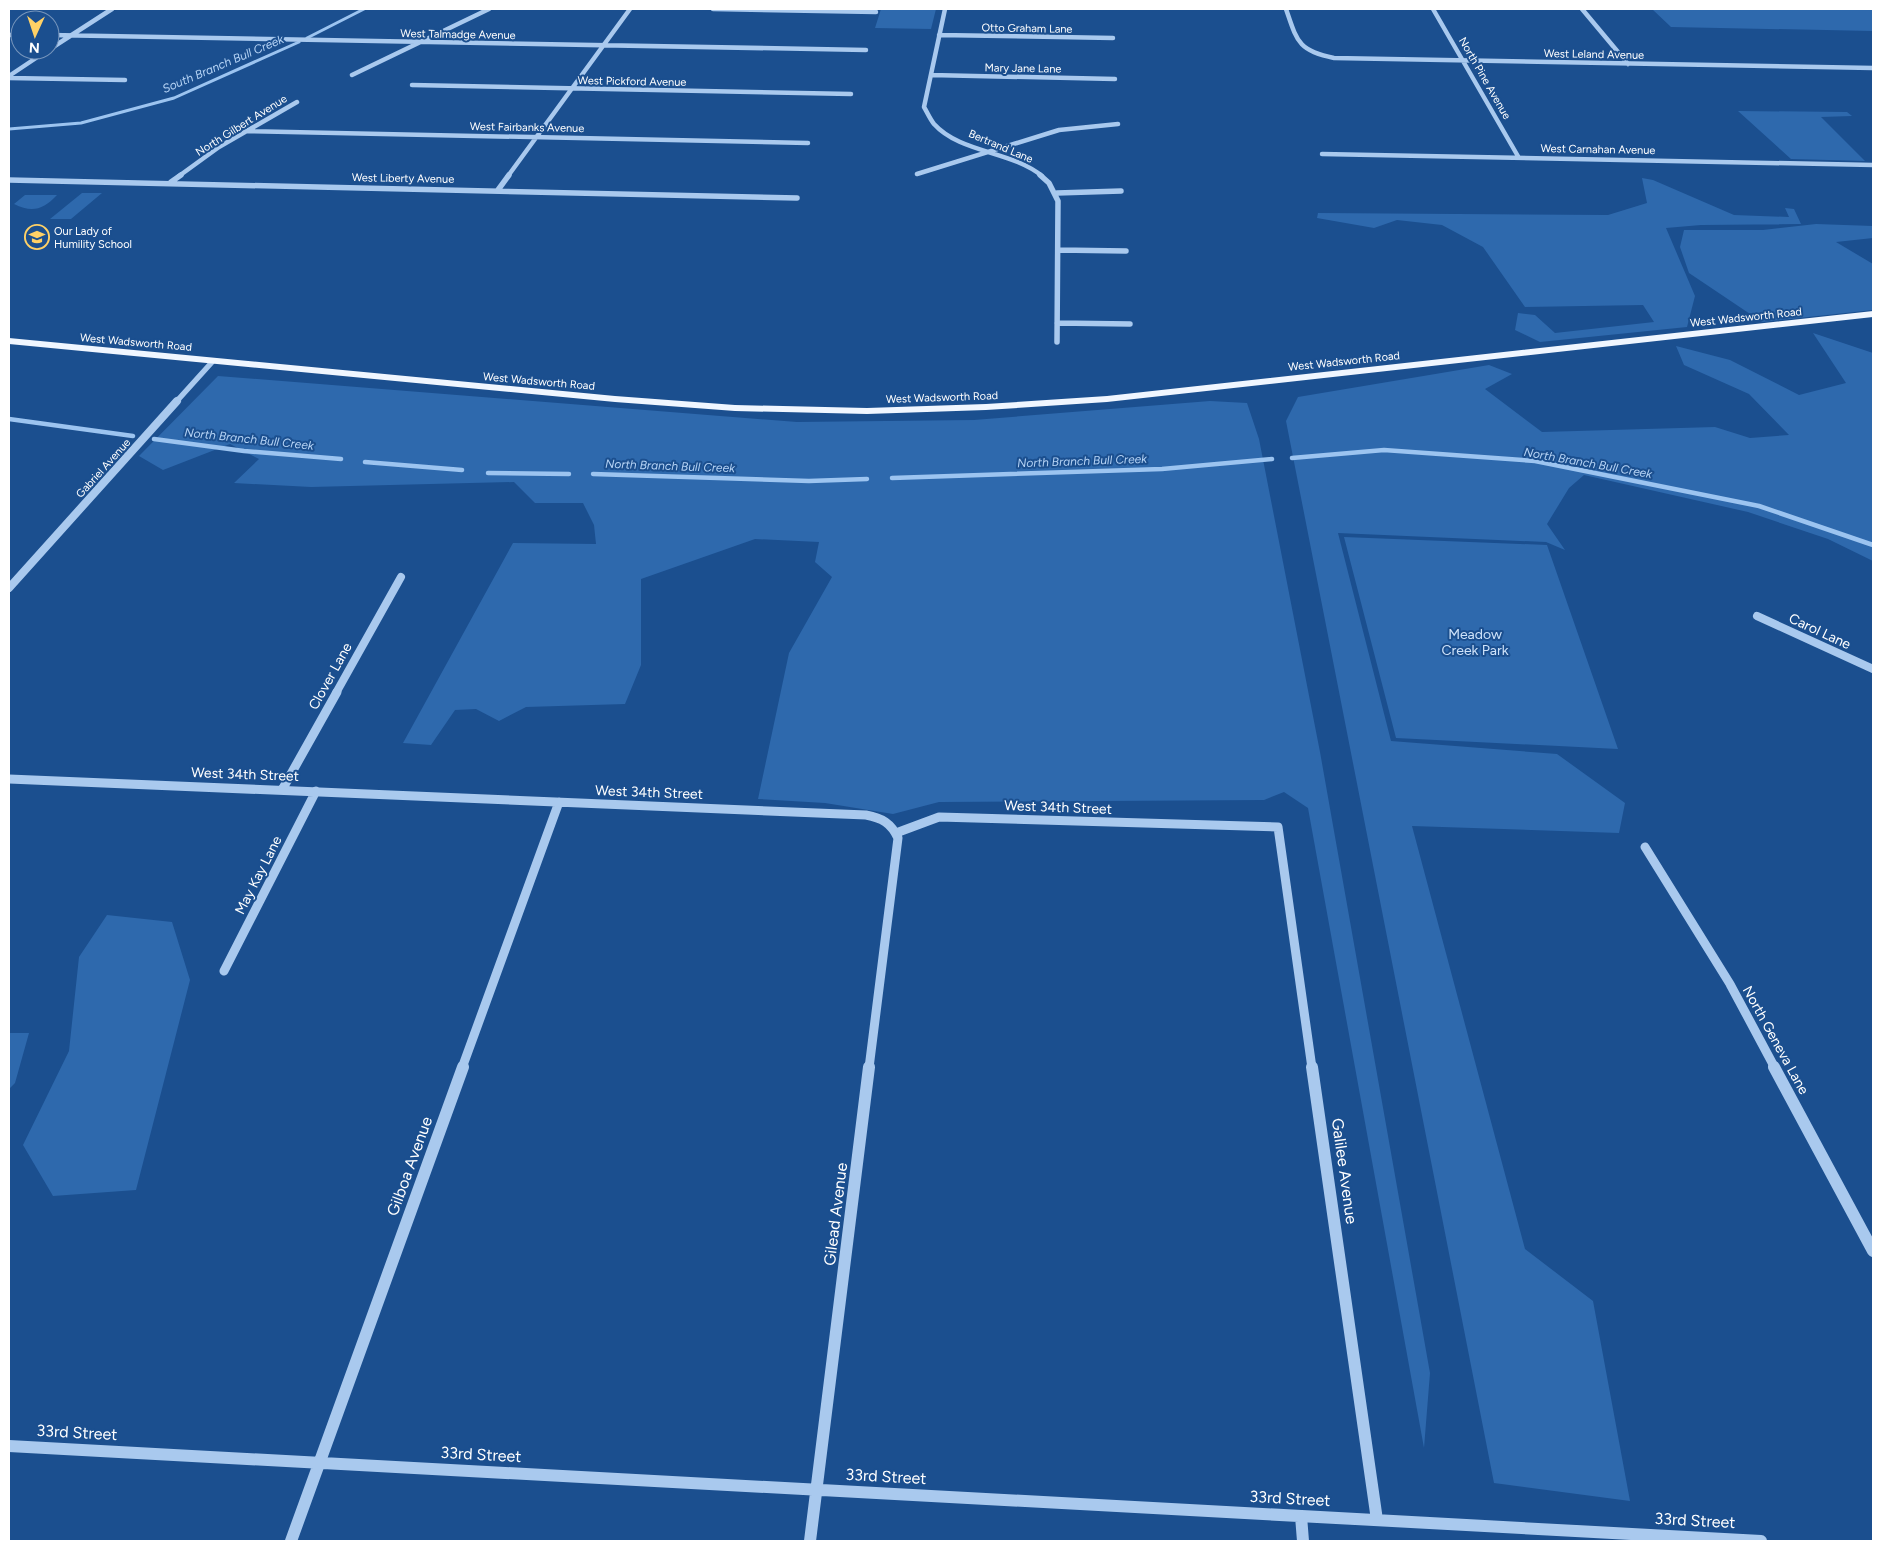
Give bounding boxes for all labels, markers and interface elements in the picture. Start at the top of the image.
north arrow [10,10,60,60]
street label: Otto Graham Lane [981,21,1073,36]
street label: West Talmadge Avenue [400,27,516,42]
water label: South Branch Bull Creek [160,32,287,96]
street label: North Pine Avenue [1456,35,1513,122]
text: N [28,39,40,56]
street label: West Leland Avenue [1544,47,1644,62]
street label: Mary Jane Lane [985,61,1061,76]
street label: West Pickford Avenue [577,74,687,89]
street label: North Gilbert Avenue [193,92,289,159]
street label: West Fairbanks Avenue [470,120,584,135]
street label: Bertrand Lane [967,127,1035,166]
street label: West Carnahan Avenue [1540,142,1656,157]
street label: West Liberty Avenue [352,171,454,186]
school or university icon: Our Lady of Humility School [24,224,50,250]
place label: Our Lady of Humility School [54,225,132,251]
street label: West Wadsworth Road [1690,305,1803,330]
street label: West Wadsworth Road [79,331,192,354]
street label: West Wadsworth Road [1288,349,1401,374]
street label: West Wadsworth Road [482,370,595,393]
street label: West Wadsworth Road [886,389,998,406]
water label: North Branch Bull Creek [184,425,316,453]
street label: Gabriel Avenue [73,436,133,501]
water label: North Branch Bull Creek [1523,445,1654,481]
water label: North Branch Bull Creek [1017,452,1148,470]
water label: North Branch Bull Creek [605,457,736,475]
street label: Carol Lane [1786,610,1854,653]
park label: Meadow Creek Park [1442,626,1509,659]
street label: Clover Lane [305,639,356,713]
street label: West 34th Street [191,764,299,785]
street label: West 34th Street [595,782,703,803]
street label: West 34th Street [1004,797,1112,818]
street label: May Kay Lane [231,833,286,917]
street label: North Geneva Lane [1739,983,1813,1098]
street label: Gilboa Avenue [383,1114,436,1218]
street label: Galilee Avenue [1328,1117,1361,1225]
street label: Gilead Avenue [820,1161,851,1267]
street label: 33rd Street [36,1421,118,1444]
street label: 33rd Street [440,1443,522,1466]
street label: 33rd Street [845,1465,927,1488]
street label: 33rd Street [1249,1487,1331,1510]
street label: 33rd Street [1654,1509,1736,1532]

